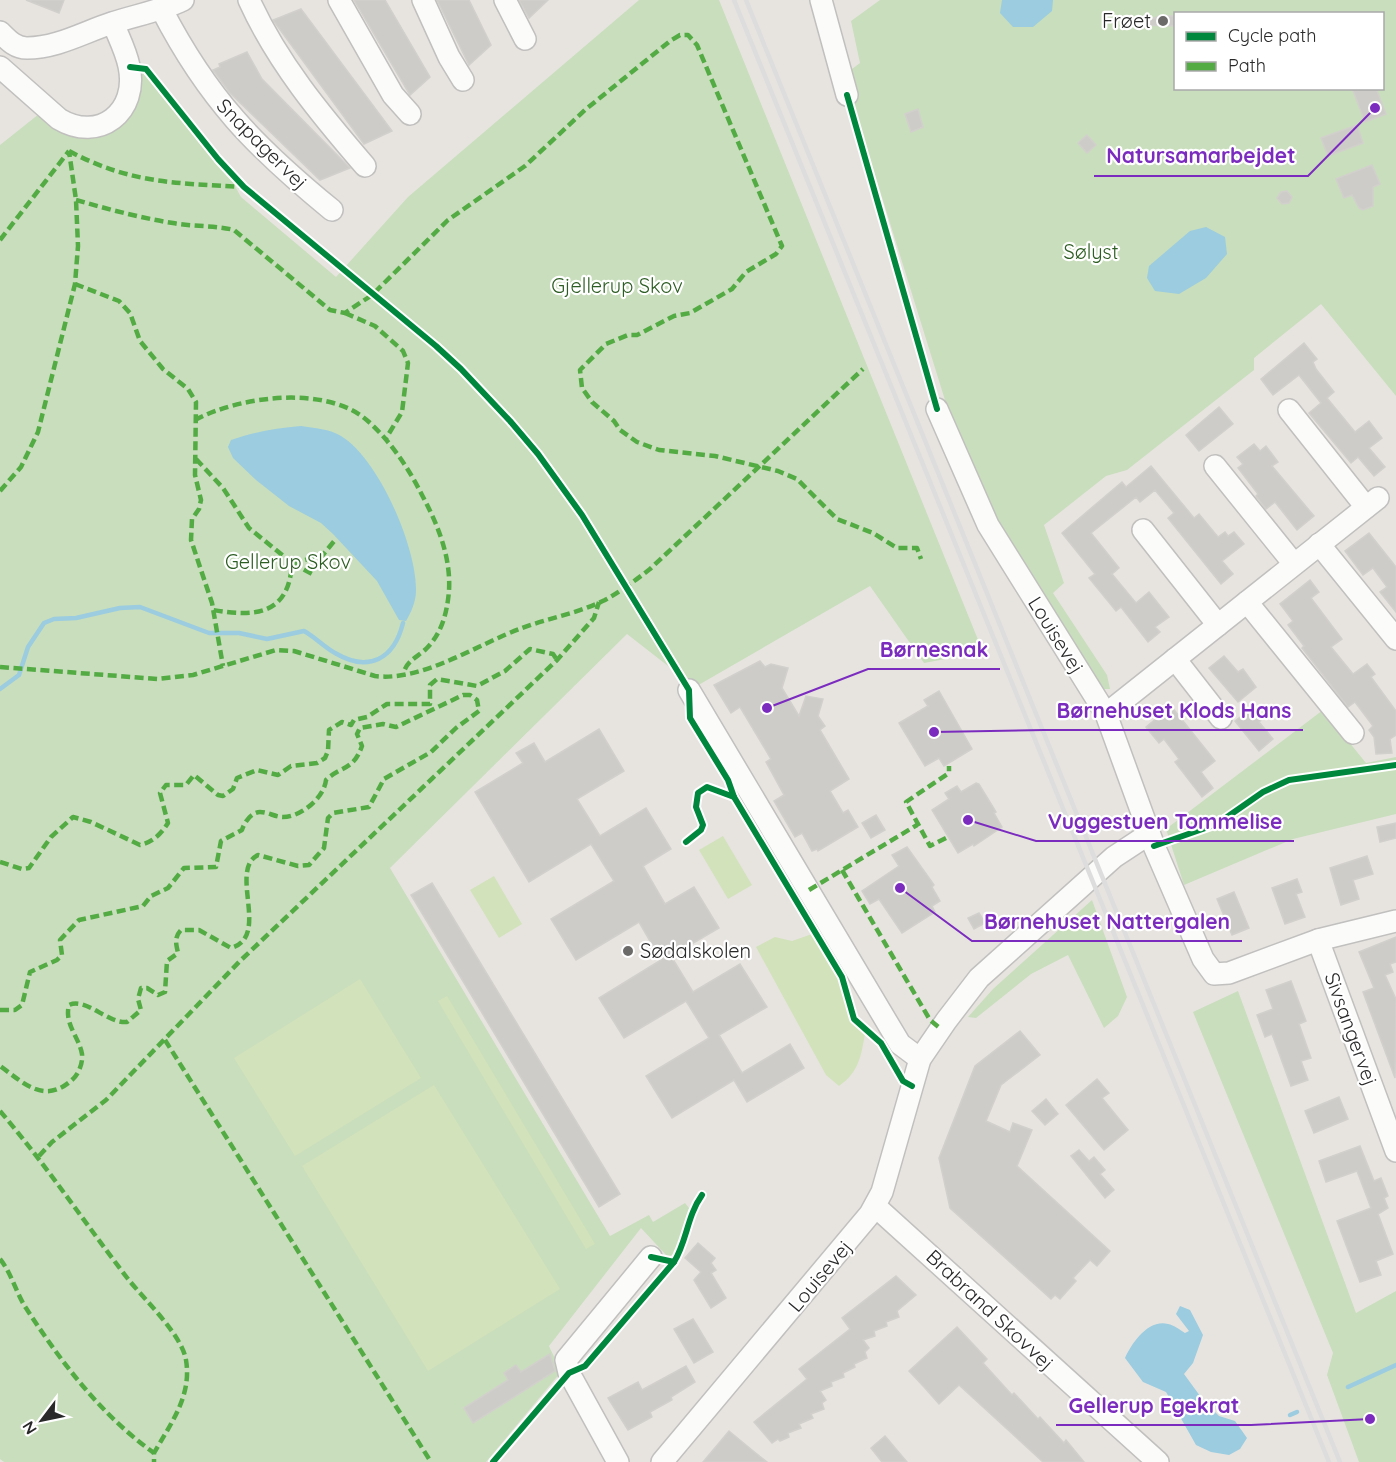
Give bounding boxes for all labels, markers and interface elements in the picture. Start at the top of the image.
place label: Frøet [1102,8,1151,33]
legend [1174,12,1384,90]
marker: Frøet [1156,14,1170,28]
text: Cycle path [1228,24,1316,47]
text: Path [1228,54,1266,77]
street label: Snapagervej [212,93,313,194]
callout: Natursamarbejdet [1094,137,1308,176]
text: Natursamarbejdet [1106,142,1296,168]
park label: Sølyst [1064,239,1119,264]
park label: Gjellerup Skov [551,273,683,298]
park label: Gellerup Skov [225,549,351,574]
street label: Louisevej [1023,592,1090,678]
callout: Børnesnak [868,630,1000,669]
text: Børnesnak [880,636,988,662]
callout: Børnehuset Klods Hans [1044,691,1303,730]
text: Børnehuset Klods Hans [1057,697,1291,723]
callout: Vuggestuen Tommelise [1036,802,1294,841]
text: Vuggestuen Tommelise [1048,808,1282,834]
callout: Børnehuset Nattergalen [972,902,1242,941]
text: Børnehuset Nattergalen [984,908,1230,934]
place label: Sødalskolen [640,938,751,963]
marker: Sødalskolen [621,944,635,958]
street label: Sivsangervej [1319,969,1383,1089]
street label: Louisevej [782,1235,857,1317]
street label: Brabrand Skovvej [921,1244,1059,1375]
callout: Gellerup Egekrat [1056,1386,1251,1425]
north arrow [12,1390,72,1450]
text: Gellerup Egekrat [1069,1392,1239,1418]
text: N [18,1418,41,1438]

